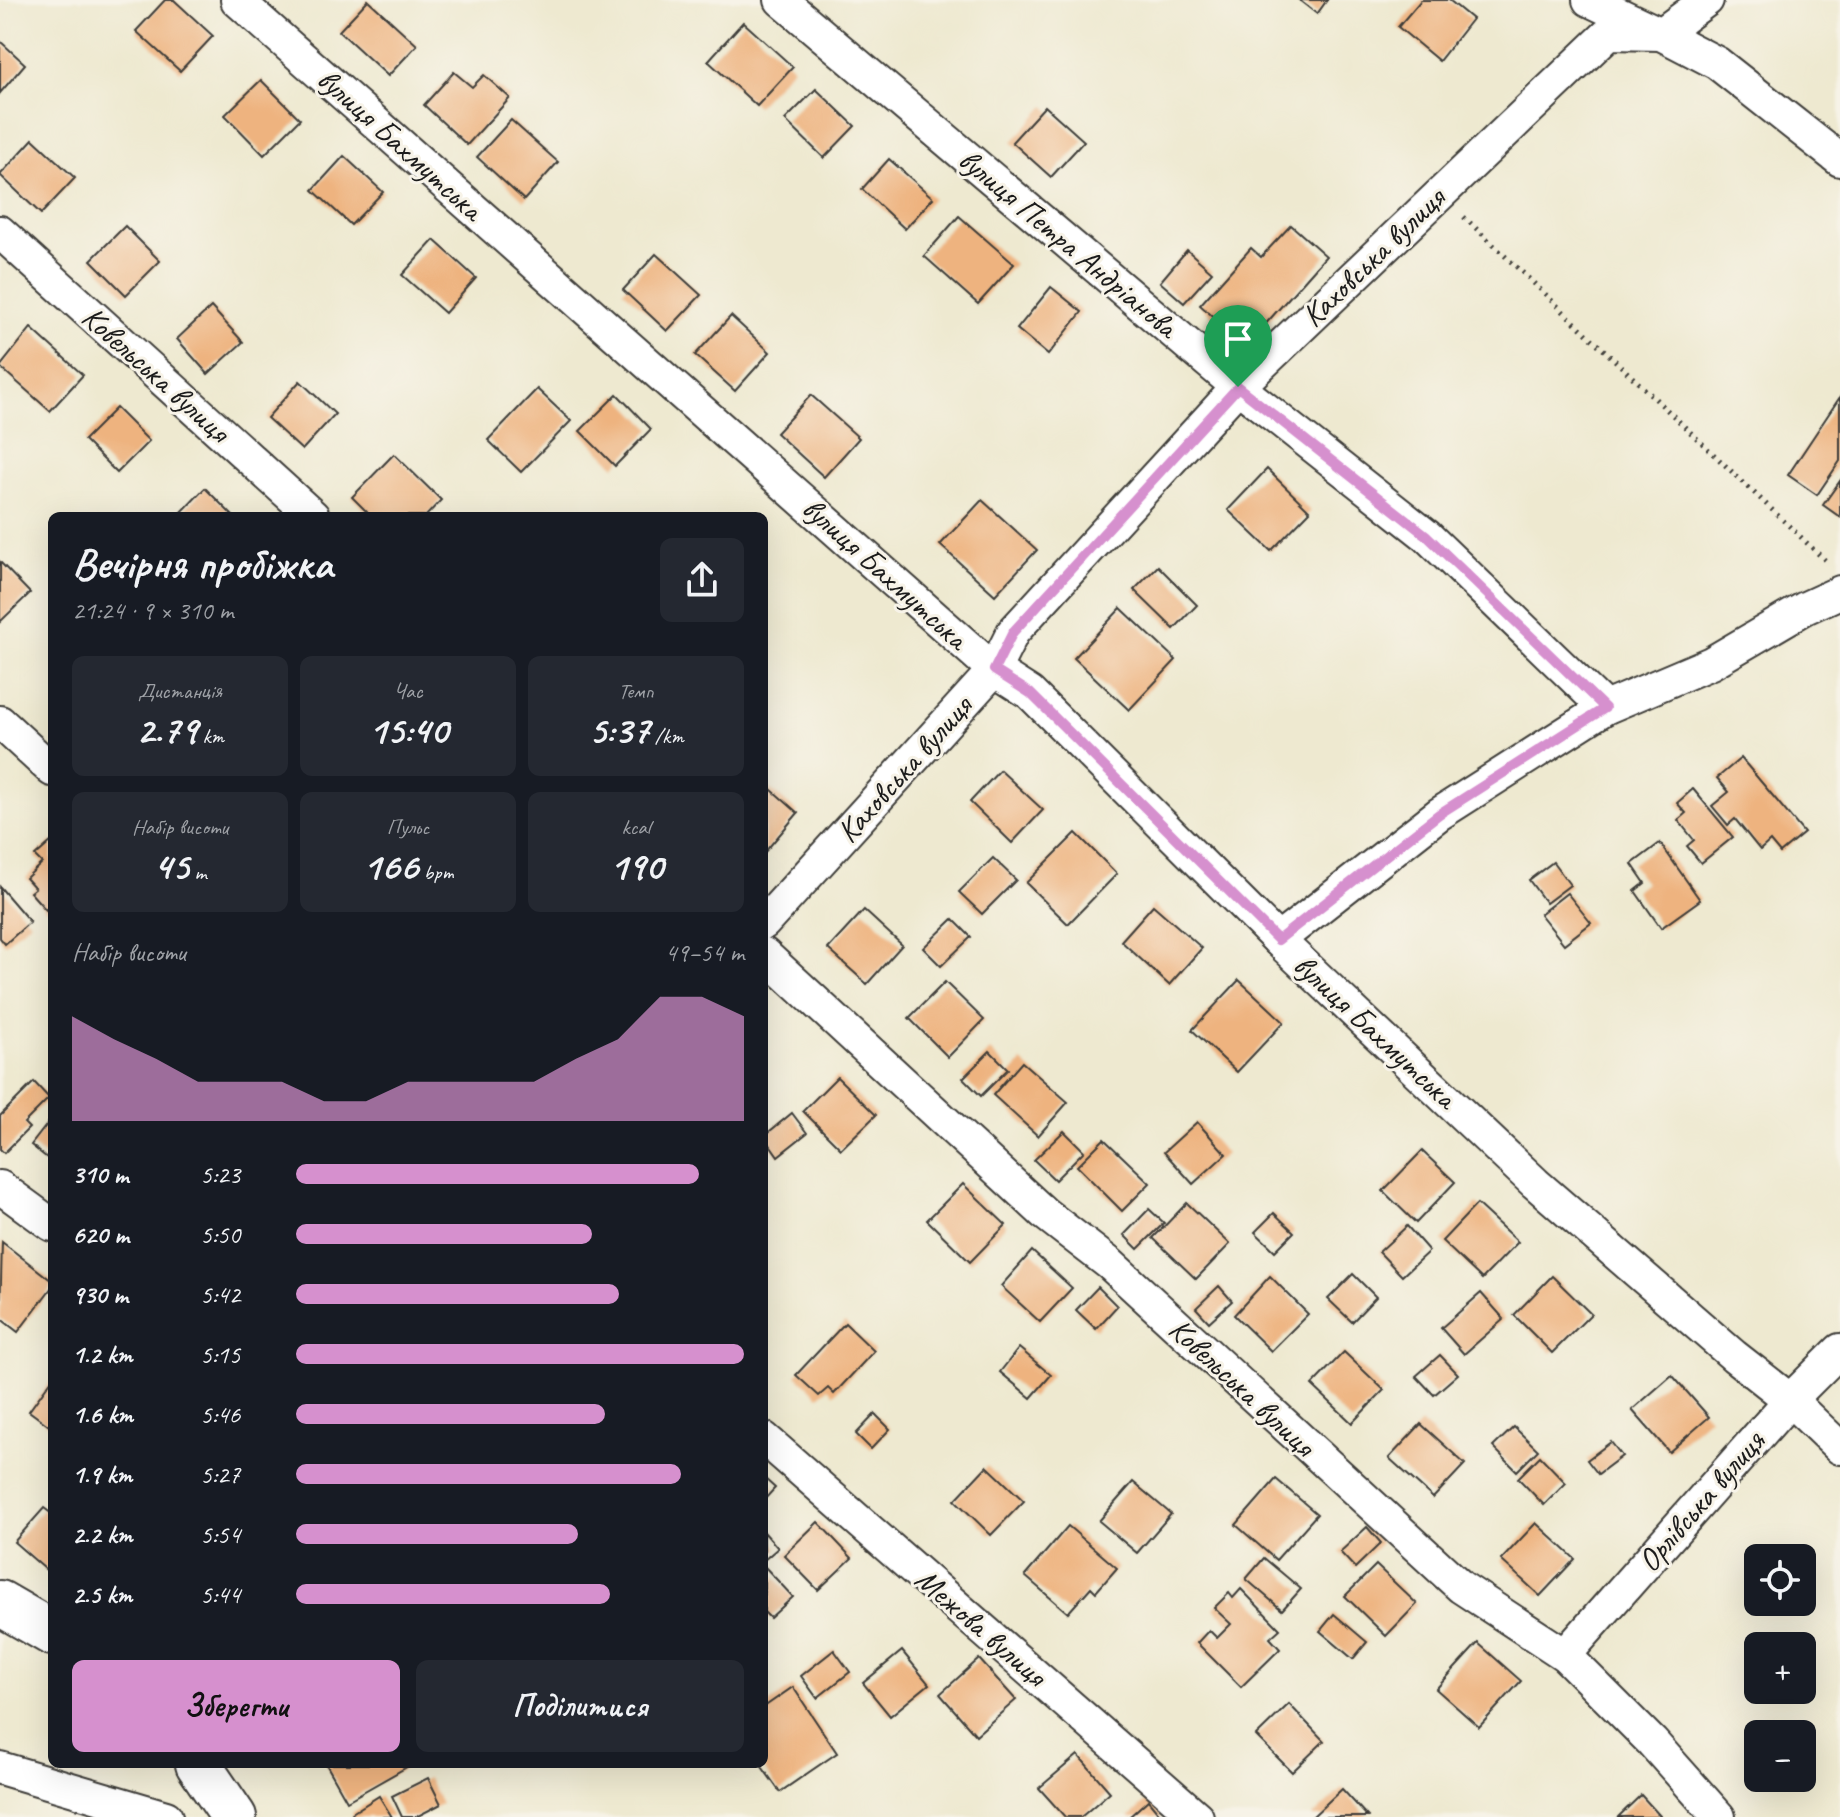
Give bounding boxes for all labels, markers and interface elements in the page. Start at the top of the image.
street label: вулиця Бахмутська [309,59,494,231]
street label: вулиця Петра Андріанова [950,139,1188,349]
street label: Каховська вулиця [1293,177,1455,336]
street label: Ковельська вулиця [73,297,240,453]
pin [1204,305,1272,387]
icon: arrive [1216,317,1260,361]
street label: вулиця Бахмутська [794,488,979,660]
text: Вечірня пробіжка [72,536,332,591]
button: share [660,538,744,622]
text: 21:24 · 9 × 310 m [72,594,233,627]
text: Дистанція [138,677,222,705]
text: Час [394,677,422,705]
text: Темп [618,677,654,705]
street label: Каховська вулиця [827,685,982,851]
text: 2.79 [136,705,197,755]
text: 15:40 [368,705,448,755]
text: 5:37 [588,705,650,755]
text: km [197,722,224,750]
text: /km [650,722,684,750]
text: Набір висоти [132,813,228,841]
text: Пульс [387,813,429,841]
text: kcal [621,813,651,841]
text: 45 [153,841,189,891]
text: 166 [362,841,418,891]
text: 190 [609,841,663,891]
text: m [189,858,207,886]
text: bpm [418,858,454,886]
text: Набір висоти [72,936,185,969]
text: 49–54 m [665,936,744,969]
street label: вулиця Бахмутська [1285,945,1468,1119]
text: 310 m [72,1158,128,1191]
text: 5:23 [200,1158,240,1191]
text: 620 m [72,1218,129,1251]
text: 5:50 [200,1218,240,1251]
text: 930 m [72,1278,128,1311]
text: 5:42 [200,1278,240,1311]
street label: Ковельська вулиця [1160,1309,1325,1467]
text: 1.2 km [72,1338,132,1371]
text: 5:15 [200,1338,240,1371]
text: 1.6 km [72,1398,133,1431]
text: 5:46 [200,1398,240,1431]
street label: Орлівська вулиця [1628,1421,1775,1580]
text: 1.9 km [72,1458,132,1491]
text: 5:27 [200,1458,240,1491]
text: 2.2 km [72,1518,132,1551]
text: 5:54 [200,1518,240,1551]
map controls [1744,1544,1816,1792]
button: locate [1744,1544,1816,1616]
street label: Межова вулиця [907,1559,1057,1697]
text: 2.5 km [72,1578,132,1611]
text: 5:44 [200,1578,240,1611]
button: + [1744,1632,1816,1704]
button: Зберегти [72,1660,400,1752]
button: Поділитися [416,1660,744,1752]
button: − [1744,1720,1816,1792]

